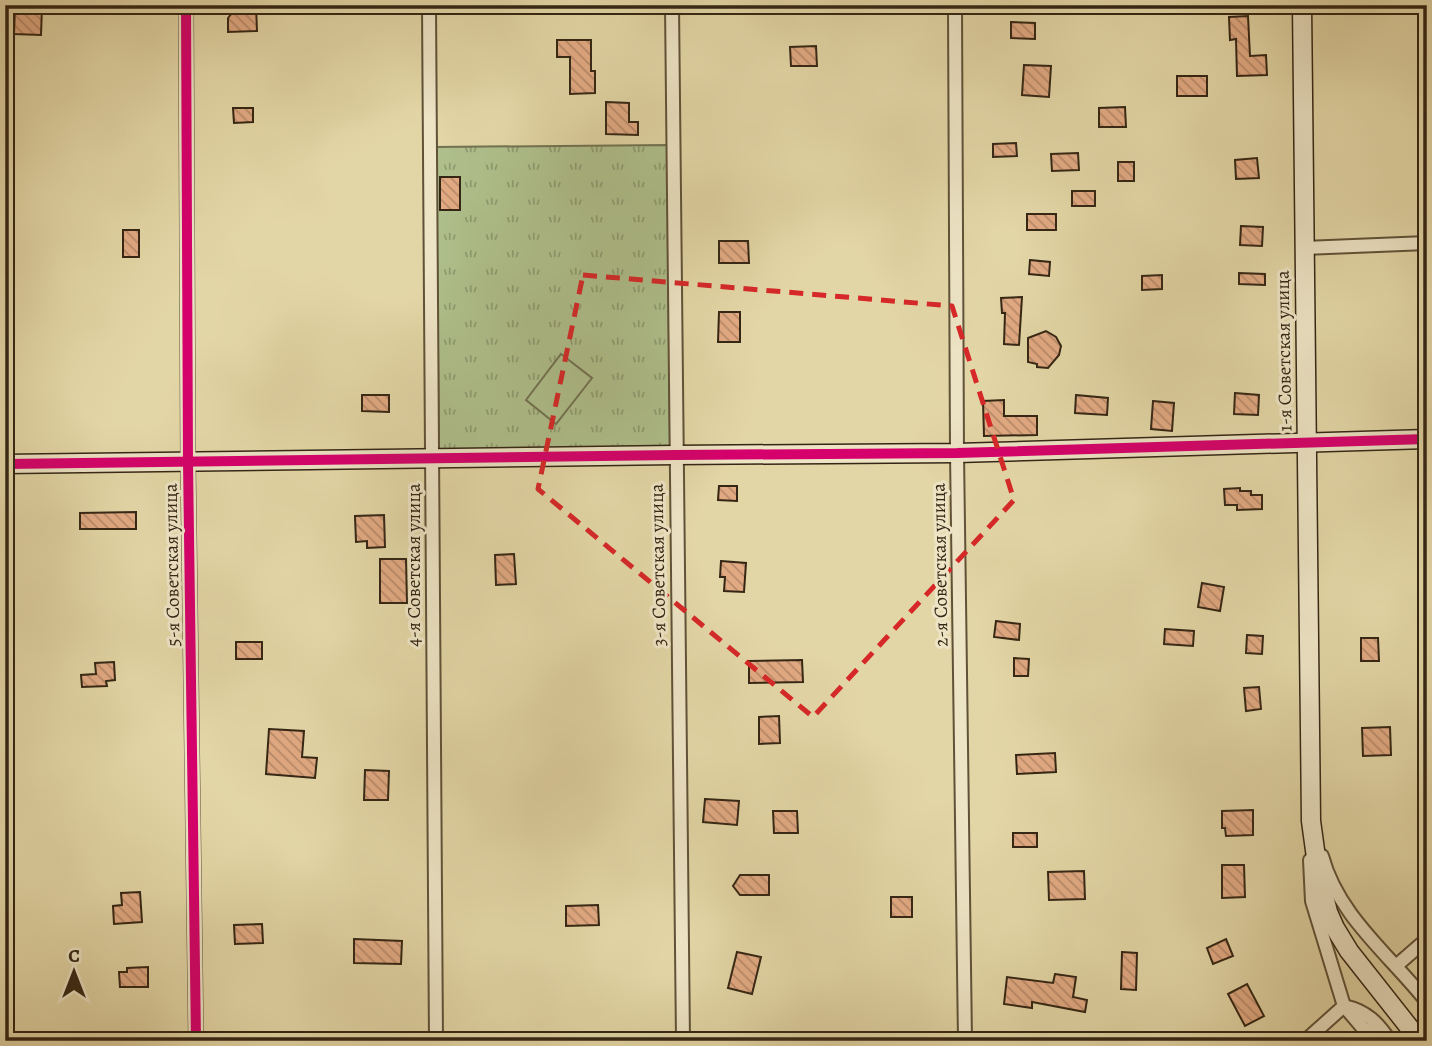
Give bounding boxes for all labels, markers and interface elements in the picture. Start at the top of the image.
street label: 1-я Советская улица [1270,270,1298,432]
street label: 5-я Советская улица [158,483,186,647]
street label: 4-я Советская улица [401,483,427,647]
street label: 3-я Советская улица [644,483,672,647]
street label: 2-я Советская улица [926,483,954,647]
north arrow [38,937,108,1007]
text: С [68,943,80,969]

